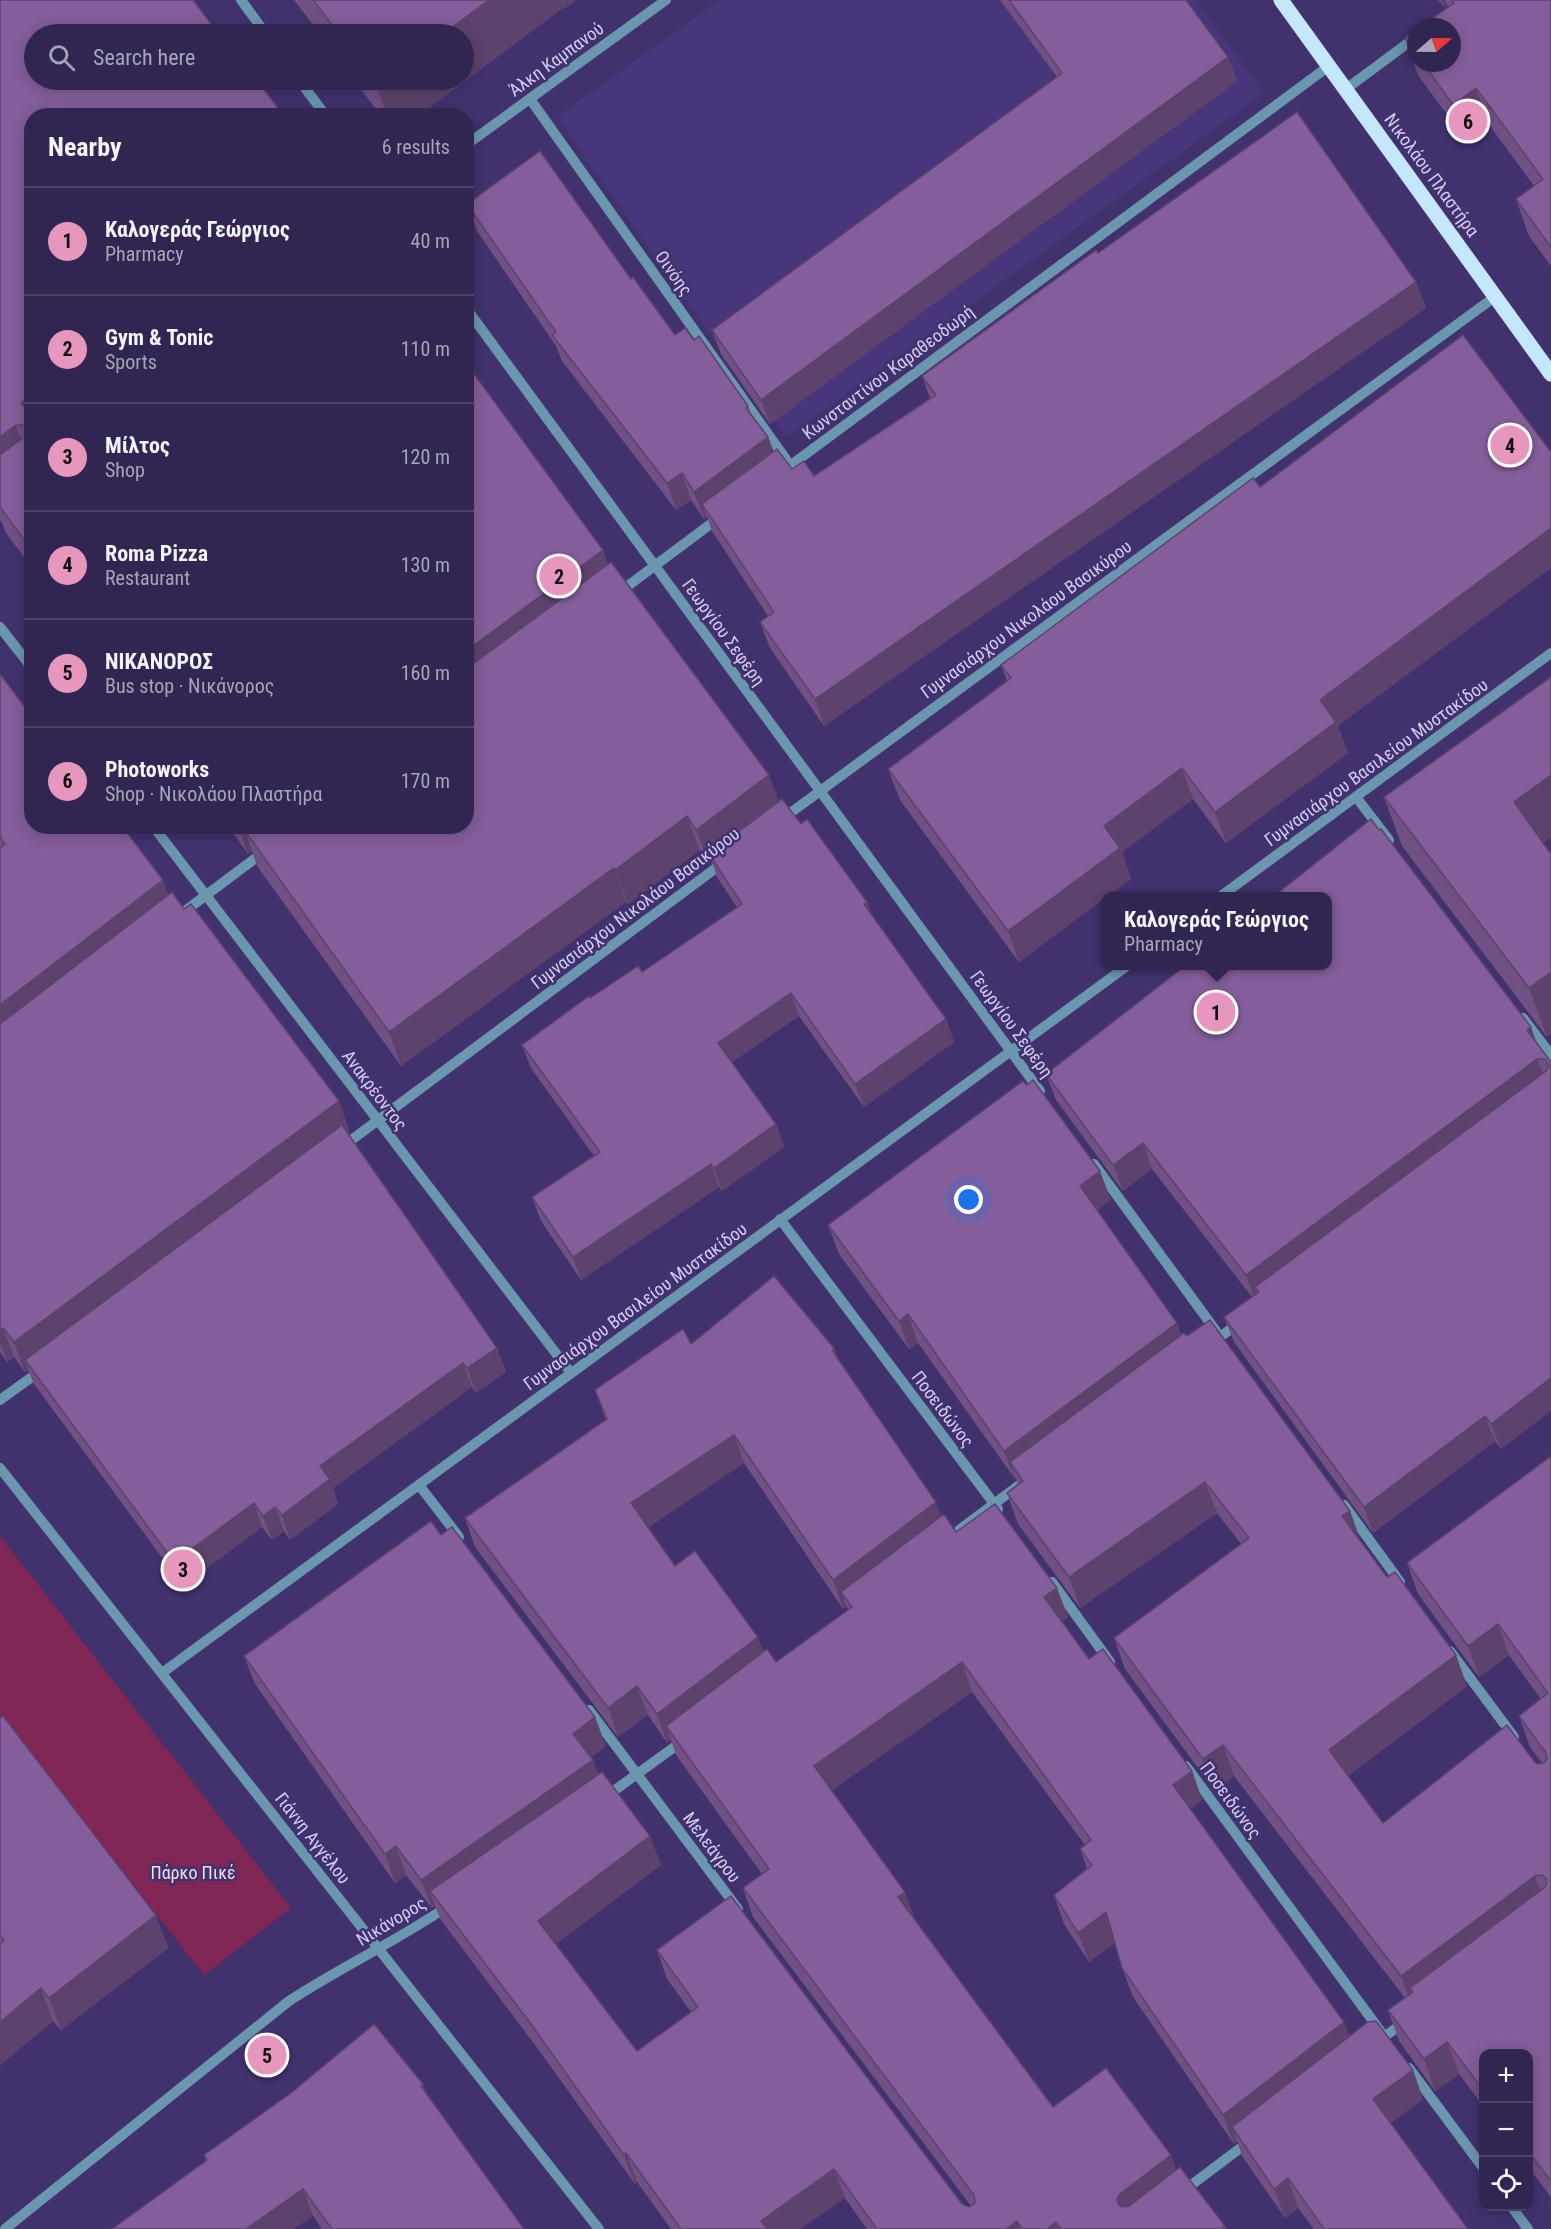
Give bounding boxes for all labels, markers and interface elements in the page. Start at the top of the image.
street label: Άλκη Καμπανού [504,18,608,100]
north arrow [1407,18,1461,72]
search box [24,24,474,90]
icon: search [45,41,78,74]
text: Search here [93,45,195,70]
pin: 6 [1448,98,1488,144]
street label: Νικολάου Πλαστήρα [1380,109,1484,241]
text: Nearby [48,132,122,162]
text: 6 results [382,135,450,159]
text: Καλογεράς Γεώργιος [105,217,290,242]
text: 1 [62,229,73,253]
text: 40 m [411,229,450,253]
text: Pharmacy [105,242,184,266]
street label: Οινόης [651,247,697,299]
street label: Κωνσταντίνου Καραθεοδωρή [798,301,978,443]
text: Gym & Tonic [105,325,213,350]
text: 2 [62,337,73,361]
text: 110 m [401,337,450,361]
text: Sports [105,350,157,374]
pin: 4 [1490,422,1530,468]
text: Μίλτος [105,433,170,458]
text: 3 [62,445,73,469]
text: 120 m [401,445,450,469]
text: Shop [105,458,145,482]
street label: Γυμνασιάρχου Νικολάου Βασικύρου [917,535,1135,703]
text: Roma Pizza [105,541,208,566]
text: 4 [62,553,73,577]
text: 130 m [401,553,450,577]
pin: 2 [540,554,578,598]
text: Restaurant [105,566,190,590]
street label: Γεωργίου Σεφέρη [678,574,770,690]
text: ΝΙΚΑΝΟΡΟΣ [105,649,213,674]
text: 5 [62,661,73,685]
text: 160 m [401,661,450,685]
text: Bus stop · Νικάνορος [105,674,274,698]
street label: Γυμνασιάρχου Βασιλείου Μυστακίδου [1260,674,1492,850]
text: Photoworks [105,757,209,782]
text: 6 [62,769,73,793]
text: 170 m [401,769,450,793]
text: Shop · Νικολάου Πλαστήρα [105,782,322,806]
street label: Γυμνασιάρχου Νικολάου Βασικύρου [527,823,743,993]
popup [1101,892,1332,970]
text: Καλογεράς Γεώργιος [1124,907,1309,932]
text: Pharmacy [1124,932,1203,956]
street label: Γεωργίου Σεφέρη [966,966,1058,1082]
pin: 1 [1196,990,1236,1034]
street label: Ανακρέοντος [338,1046,412,1134]
your location [954,1185,983,1214]
street label: Γυμνασιάρχου Βασιλείου Μυστακίδου [519,1218,751,1394]
street label: Ποσειδώνος [908,1367,978,1451]
pin: 3 [164,1546,202,1592]
street label: Ποσειδώνος [1196,1757,1266,1843]
street label: Γιάννη Αγγέλου [271,1788,355,1888]
street label: Μελεάγρου [679,1808,745,1886]
park label: Πάρκο Πικέ [151,1862,235,1883]
street label: Νικάνορος [352,1892,430,1950]
pin: 5 [248,2032,286,2078]
map controls [1479,2049,1533,2211]
button: + [1479,2049,1533,2103]
button: − [1479,2103,1533,2157]
button: locate [1479,2157,1533,2211]

